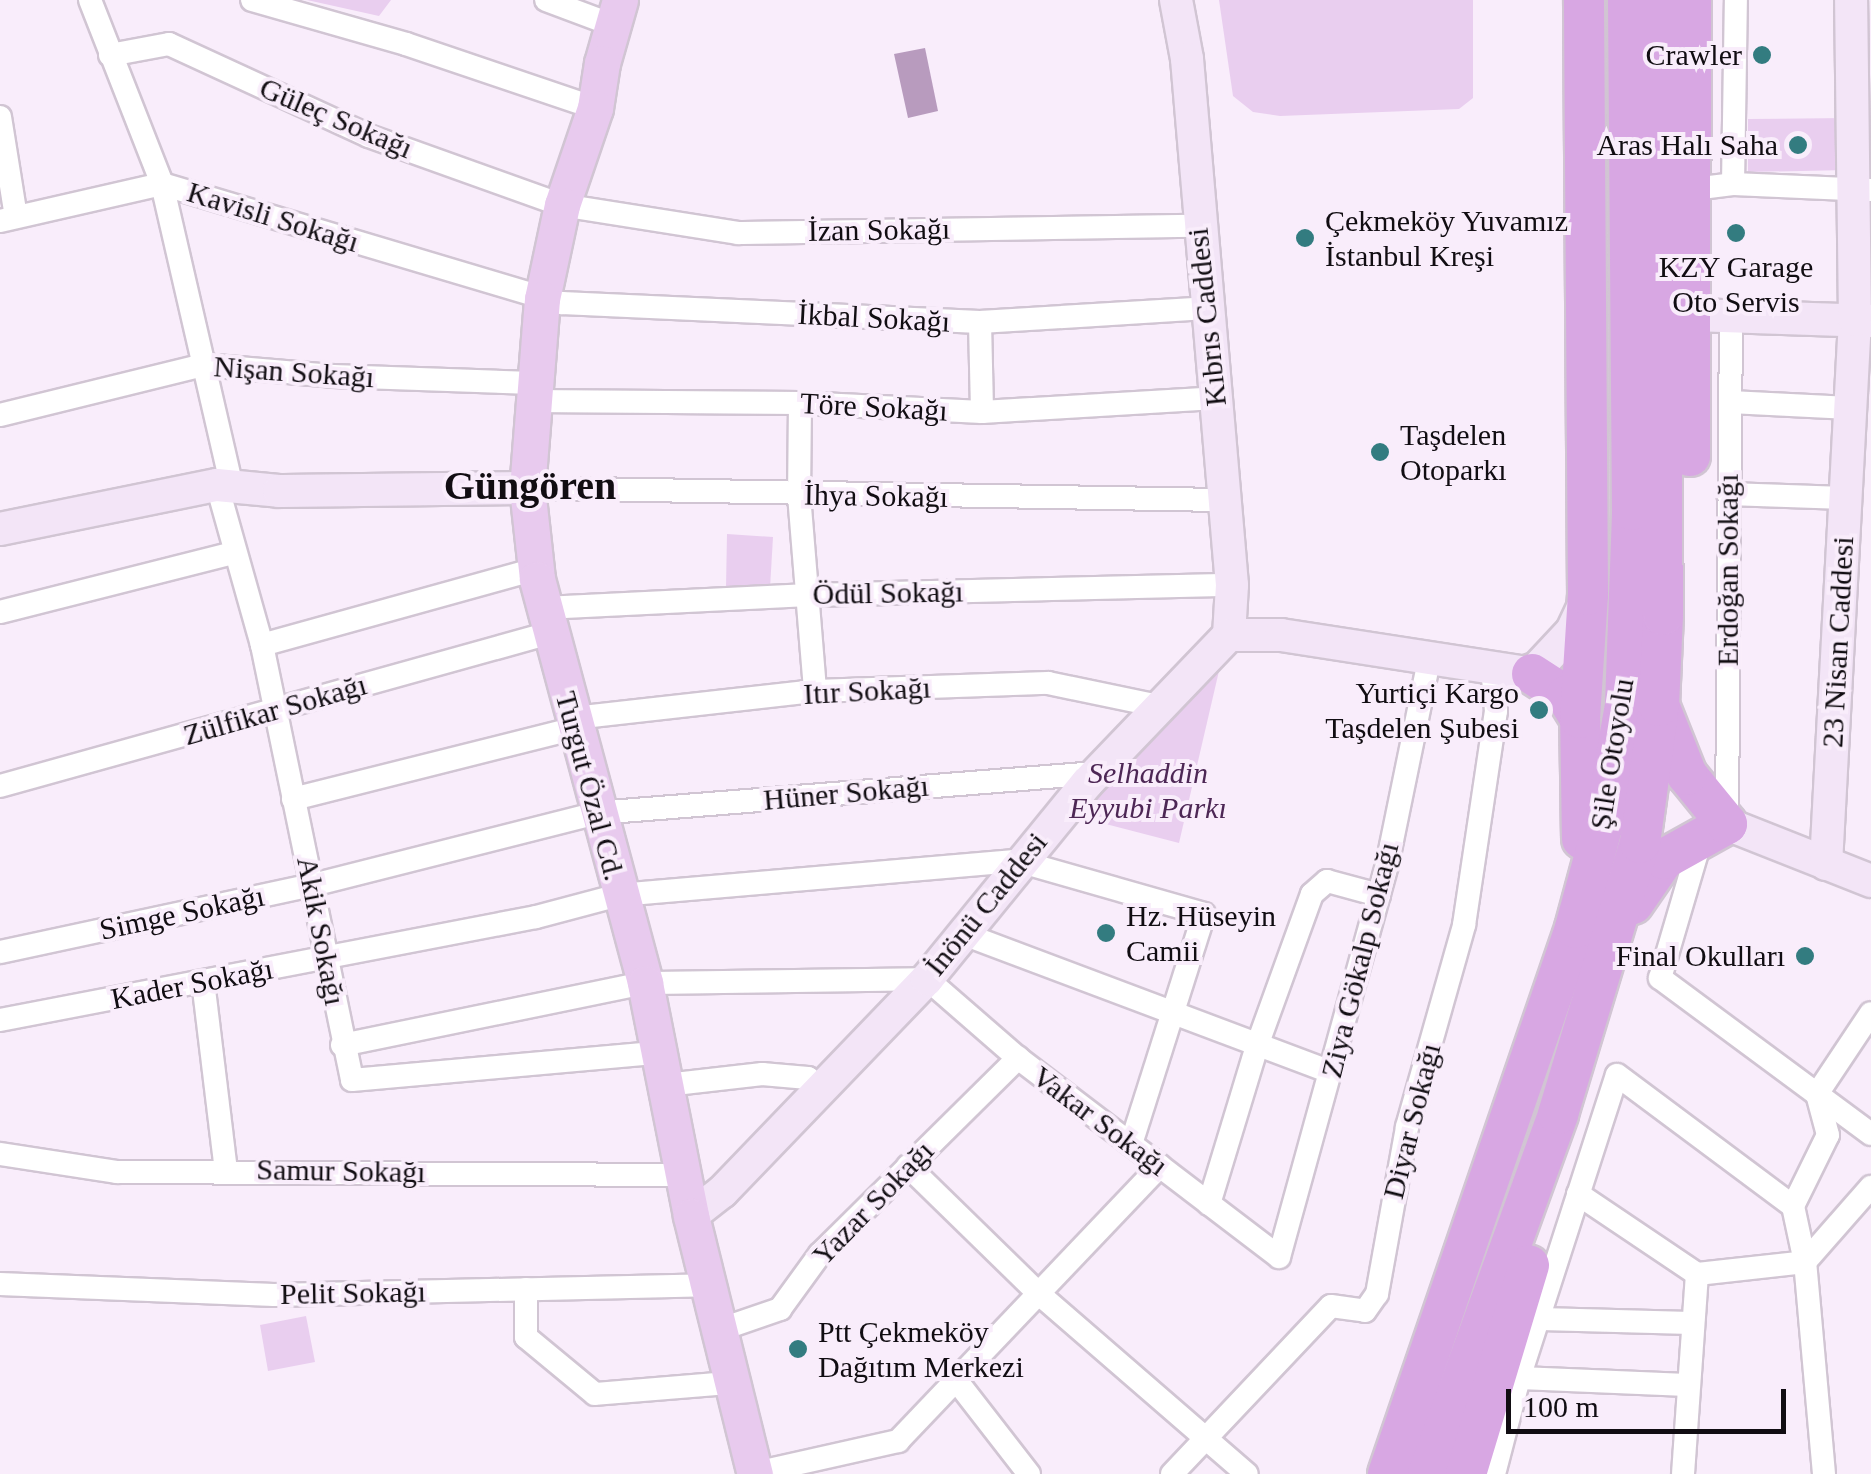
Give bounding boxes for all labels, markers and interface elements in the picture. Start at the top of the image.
place label: Crawler [1645,37,1742,73]
marker: Crawler [1751,44,1773,66]
street label: Güleç Sokağı [254,70,418,166]
place label: Aras Halı Saha [1596,127,1778,163]
marker: Aras Halı Saha [1787,134,1809,156]
street label: Kavisli Sokağı [183,174,363,260]
place label: Çekmeköy Yuvamız İstanbul Kreşi [1325,203,1569,274]
street label: İzan Sokağı [807,211,951,249]
marker: KZY Garage Oto Servis [1725,222,1747,244]
street label: Kıbrıs Caddesi [1180,226,1234,408]
marker: Çekmeköy Yuvamız İstanbul Kreşi [1294,227,1316,249]
place label: KZY Garage Oto Servis [1658,249,1814,320]
street label: İkbal Sokağı [797,296,951,340]
street label: Nişan Sokağı [213,348,375,396]
street label: Töre Sokağı [799,385,949,429]
place label: Taşdelen Otoparkı [1400,417,1507,488]
marker: Taşdelen Otoparkı [1369,441,1391,463]
district label: Güngören [444,462,616,510]
street label: Erdoğan Sokağı [1710,474,1746,666]
street label: İhya Sokağı [804,477,948,515]
street label: 23 Nisan Caddesi [1814,535,1862,749]
street label: Ödül Sokağı [812,574,964,612]
street label: Zülfikar Sokağı [179,667,371,753]
street label: Itır Sokağı [802,670,932,712]
place label: Yurtiçi Kargo Taşdelen Şubesi [1325,675,1519,746]
street label: Şile Otoyolu [1582,676,1642,832]
street label: Turgut Özal Cd. [547,688,633,884]
marker: Yurtiçi Kargo Taşdelen Şubesi [1528,699,1550,721]
park label: Selhaddin Eyyubi Parkı [1069,755,1227,826]
street label: Hüner Sokağı [762,768,930,818]
street label: İnönü Caddesi [917,825,1055,983]
street label: Ziya Gökalp Sokağı [1313,838,1407,1082]
street label: Akik Sokağı [289,854,353,1008]
street label: Simge Sokağı [96,878,268,948]
place label: Hz. Hüseyin Camii [1126,898,1276,968]
marker: Hz. Hüseyin Camii [1095,922,1117,944]
place label: Final Okulları [1616,938,1785,974]
marker: Final Okulları [1794,945,1816,967]
street label: Kader Sokağı [108,951,276,1017]
street label: Diyar Sokağı [1375,1039,1449,1203]
street label: Vakar Sokağı [1025,1058,1175,1184]
street label: Yazar Sokağı [805,1133,941,1273]
street label: Samur Sokağı [256,1152,426,1190]
street label: Pelit Sokağı [280,1274,426,1312]
place label: Ptt Çekmeköy Dağıtım Merkezi [818,1314,1024,1384]
marker: Ptt Çekmeköy Dağıtım Merkezi [787,1338,809,1360]
scale bar [1511,1369,1791,1431]
text: 100 m [1523,1390,1599,1423]

